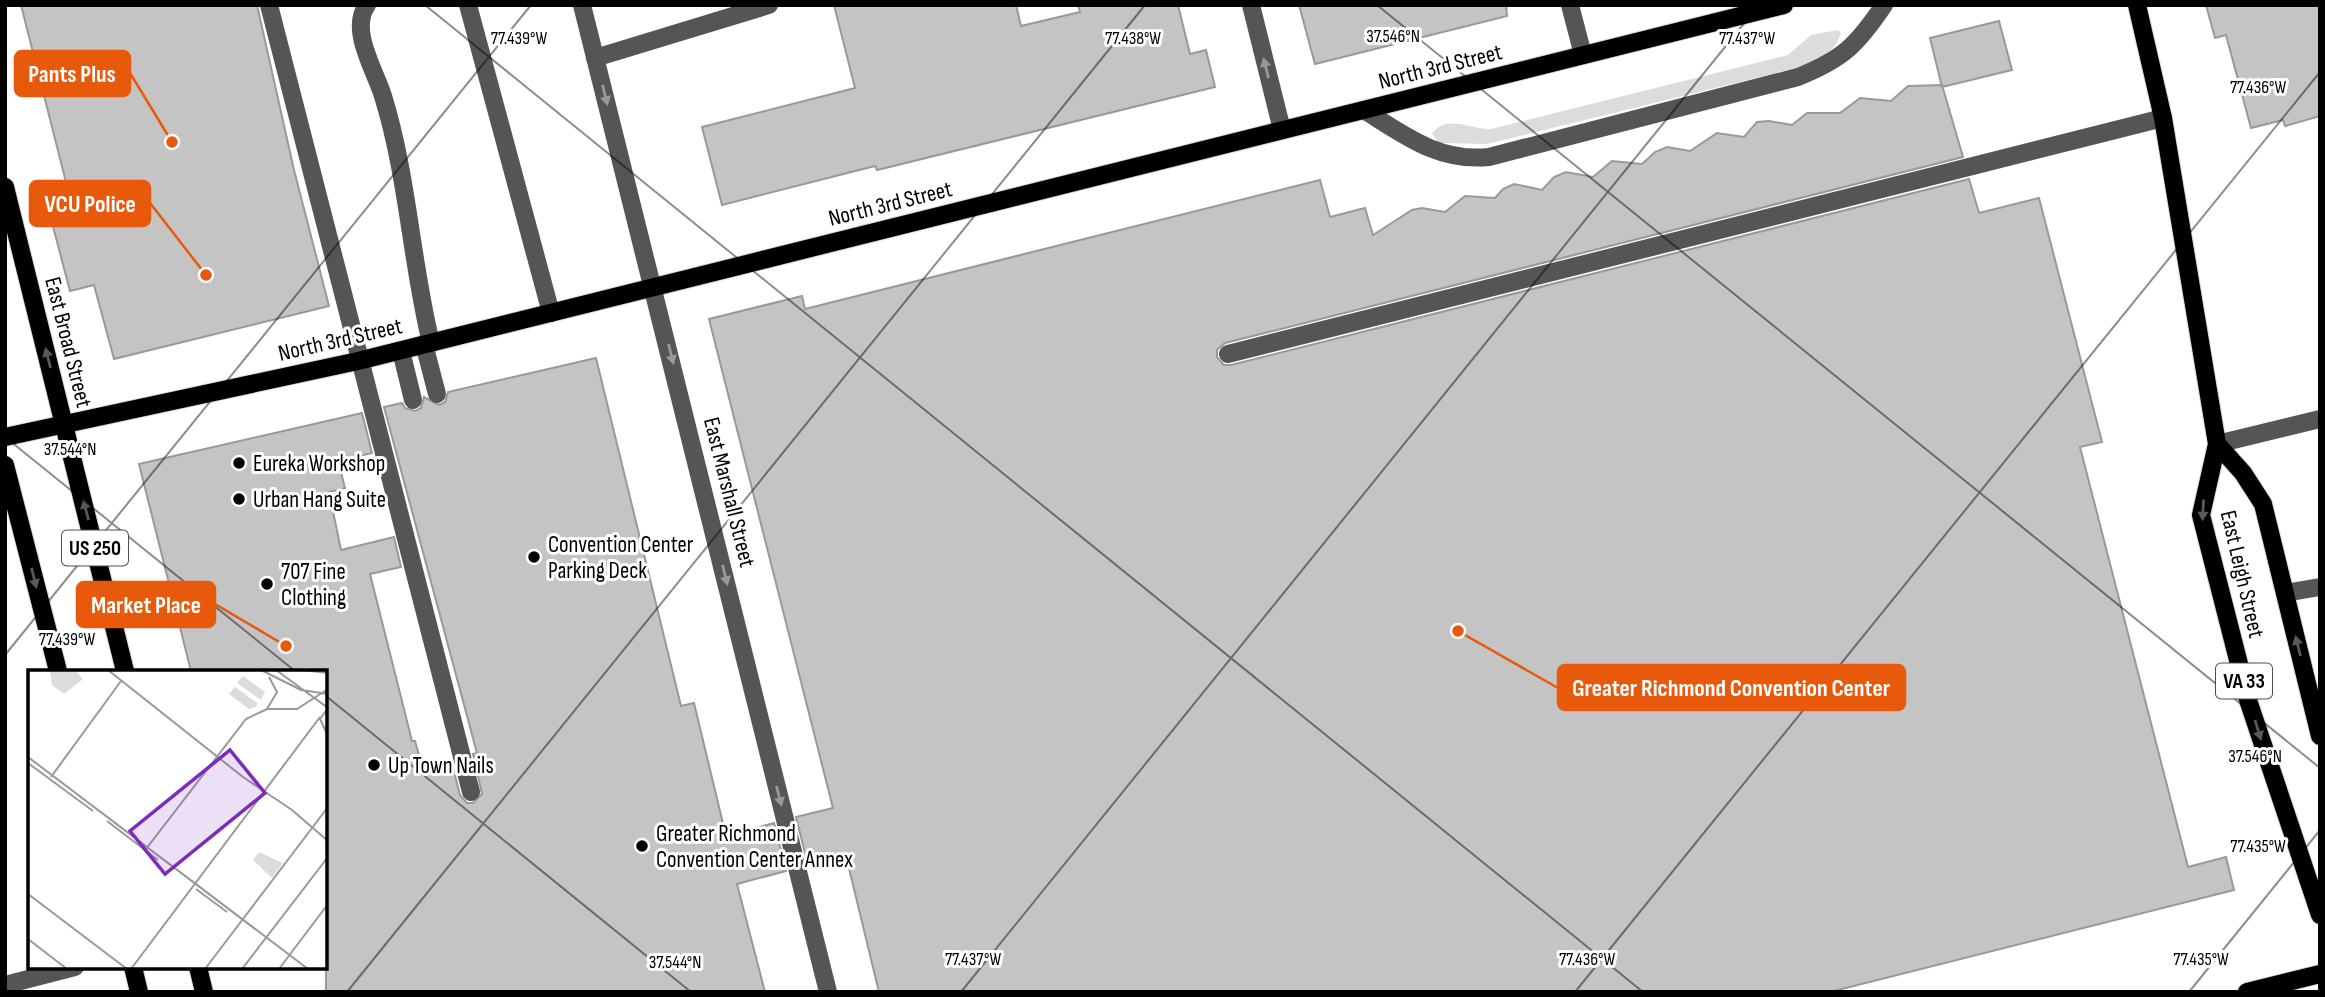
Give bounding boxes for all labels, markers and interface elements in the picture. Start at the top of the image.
text: 37.546°N [1366,26,1420,47]
text: 77.439°W [491,28,547,49]
text: 77.438°W [1105,28,1161,49]
text: 77.437°W [1719,28,1775,49]
street label: North 3rd Street [1376,38,1505,96]
callout: Pants Plus [15,51,130,96]
one-way arrow [1260,57,1271,79]
text: Pants Plus [28,60,116,89]
text: 77.436°W [2230,77,2286,98]
one-way arrow [600,84,611,106]
street label: North 3rd Street [826,175,955,233]
callout: VCU Police [30,181,150,226]
text: VCU Police [44,190,136,219]
street label: East Broad Street [38,274,98,410]
street label: North 3rd Street [276,312,405,368]
one-way arrow [666,343,677,365]
one-way arrow [42,347,53,369]
street label: East Marshall Street [697,414,761,570]
text: 37.544°N [44,439,96,460]
place label: Eureka Workshop [253,450,385,478]
marker: Eureka Workshop [231,455,247,471]
place label: Urban Hang Suite [253,486,386,514]
marker: Urban Hang Suite [231,491,247,507]
one-way arrow [80,499,91,521]
one-way arrow [2198,499,2209,521]
street label: East Leigh Street [2214,508,2270,641]
road number: US 250 [62,530,128,566]
place label: Convention Center Parking Deck [548,531,694,585]
marker: Convention Center Parking Deck [526,549,542,565]
place label: 707 Fine Clothing [281,558,346,612]
one-way arrow [720,564,731,586]
one-way arrow [29,567,40,589]
marker: 707 Fine Clothing [259,576,275,592]
callout: Market Place [77,582,215,627]
text: Market Place [91,591,201,620]
text: 77.439°W [39,629,95,650]
one-way arrow [2292,635,2303,657]
road number: VA 33 [2216,664,2272,698]
callout: Greater Richmond Convention Center [1558,665,1905,710]
inset map [28,670,327,969]
text: Greater Richmond Convention Center [1572,674,1891,703]
one-way arrow [2253,720,2263,741]
text: 37.546°N [2228,746,2282,767]
place label: Up Town Nails [388,752,494,780]
marker: Up Town Nails [366,757,382,773]
one-way arrow [774,785,785,807]
place label: Greater Richmond Convention Center Annex [656,820,853,874]
text: 77.435°W [2230,836,2286,857]
marker: Greater Richmond Convention Center Annex [634,838,650,854]
text: 77.437°W [945,949,1001,970]
text: 77.436°W [1559,949,1615,970]
text: 77.435°W [2173,949,2229,970]
text: 37.544°N [649,952,701,973]

